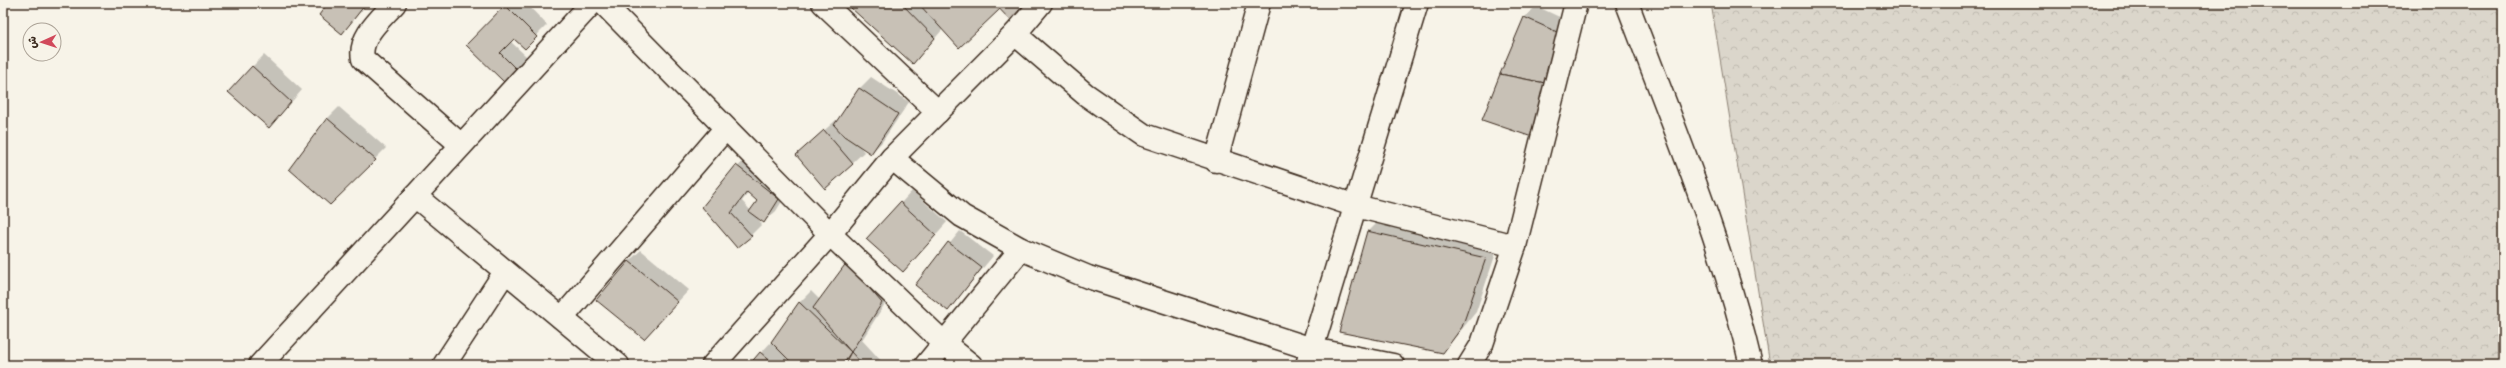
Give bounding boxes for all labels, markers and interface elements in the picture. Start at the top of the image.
north arrow [22,22,62,62]
text: ش [25,36,39,49]

